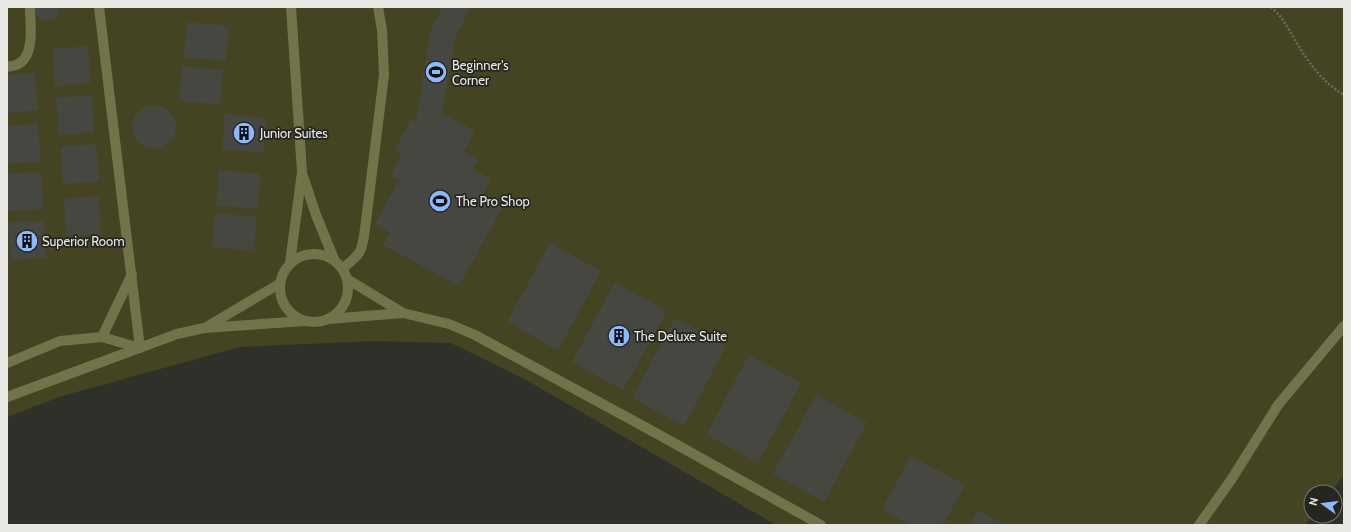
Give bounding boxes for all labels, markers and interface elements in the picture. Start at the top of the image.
place label: Beginner's Corner [452,57,509,88]
sports icon: Beginner's Corner [423,59,449,85]
building icon: Junior Suites [231,120,257,146]
place label: Junior Suites [259,125,328,141]
sports icon: The Pro Shop [427,188,453,214]
place label: The Pro Shop [456,193,530,209]
building icon: Superior Room [14,228,40,254]
place label: Superior Room [42,233,125,249]
building icon: The Deluxe Suite [606,323,632,349]
place label: The Deluxe Suite [634,328,727,344]
north arrow [1303,484,1343,524]
text: N [1306,496,1321,507]

